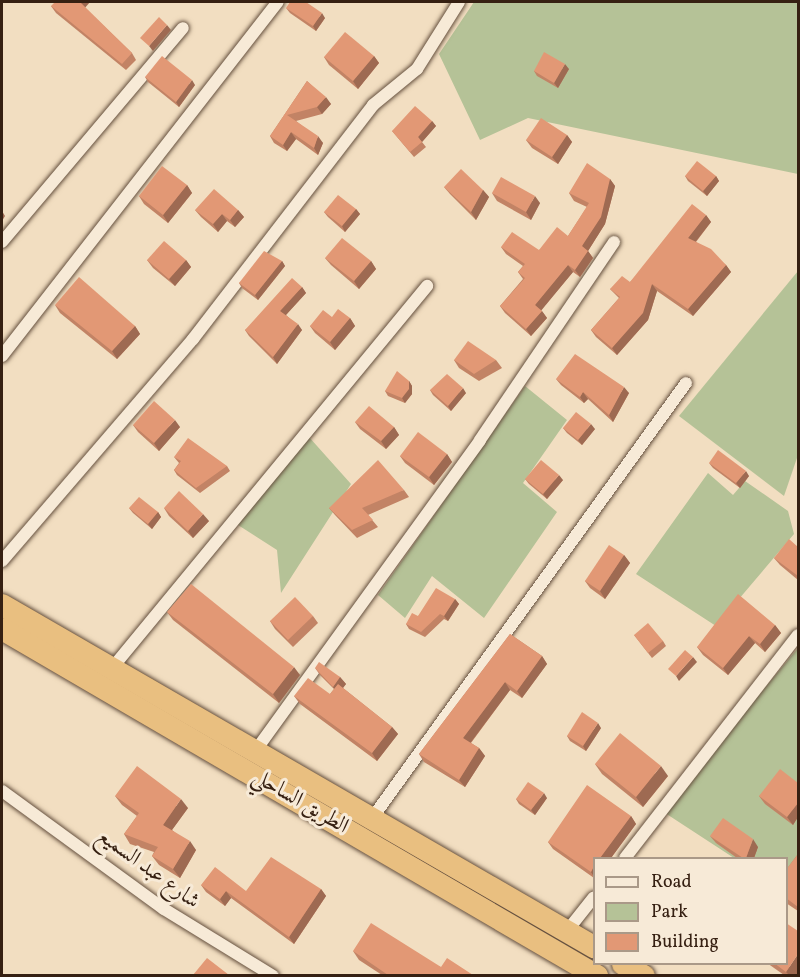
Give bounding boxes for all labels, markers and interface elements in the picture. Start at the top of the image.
street label: الطريق الساحلي [247,764,353,840]
street label: شارع عبد السميع [91,823,205,915]
legend [593,857,788,965]
text: Road [651,870,692,895]
text: Park [651,900,688,925]
text: Building [651,930,719,955]

